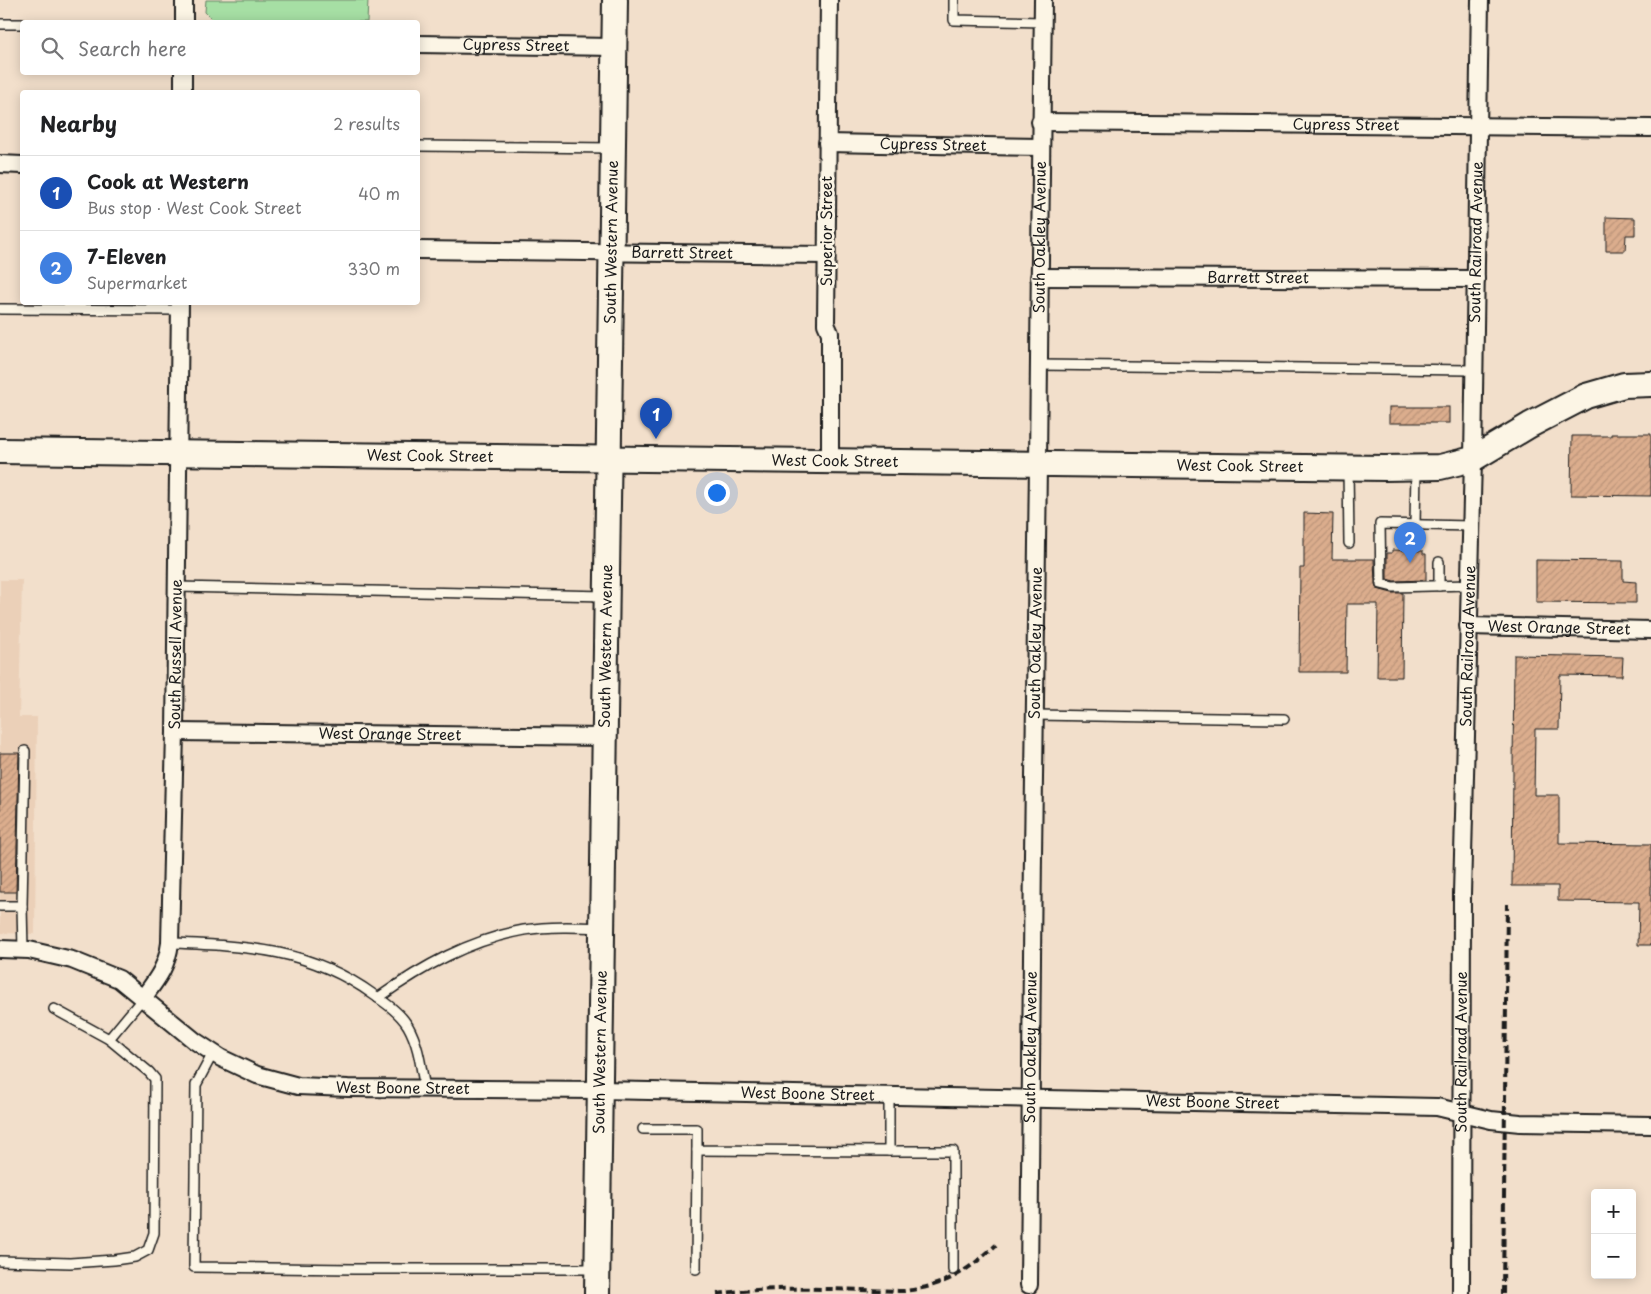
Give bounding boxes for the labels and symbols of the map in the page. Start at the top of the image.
street label: Cypress Street [462,32,570,56]
street label: Cypress Street [1293,111,1399,136]
street label: Cypress Street [879,131,987,156]
street label: South Western Avenue [597,160,623,324]
street label: South Oakley Avenue [1026,161,1051,313]
street label: South Railroad Avenue [1462,161,1488,323]
street label: Superior Street [814,176,837,286]
street label: Barrett Street [631,240,733,264]
street label: Barrett Street [1207,265,1309,288]
pin: 1 [640,398,672,439]
street label: West Cook Street [366,442,494,467]
street label: West Cook Street [771,447,899,472]
street label: West Cook Street [1176,452,1304,477]
your location [704,480,730,506]
pin: 2 [1394,522,1426,563]
street label: South Western Avenue [592,564,617,728]
street label: South Railroad Avenue [1453,565,1480,727]
street label: South Oakley Avenue [1022,567,1047,719]
street label: South Russell Avenue [162,579,187,730]
street label: West Orange Street [1487,613,1631,640]
street label: West Orange Street [318,721,462,745]
street label: South Western Avenue [586,970,612,1134]
street label: South Oakley Avenue [1017,971,1042,1123]
street label: South Railroad Avenue [1448,971,1472,1133]
street label: West Boone Street [335,1075,470,1099]
street label: West Boone Street [740,1080,875,1106]
street label: West Boone Street [1145,1088,1280,1114]

